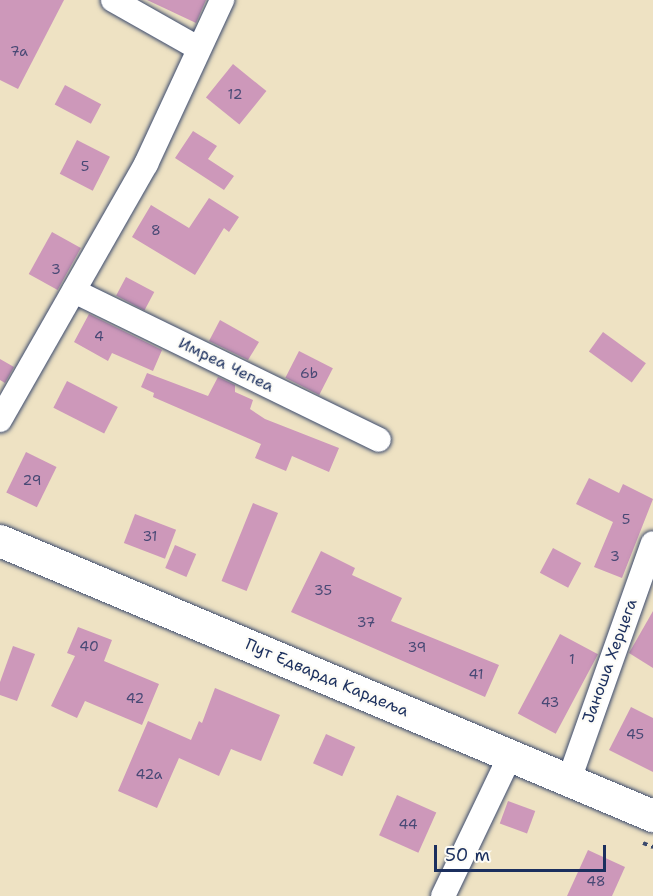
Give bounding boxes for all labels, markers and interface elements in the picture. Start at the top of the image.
house number: 7a [10,43,28,59]
house number: 12 [228,86,242,102]
house number: 5 [81,158,89,174]
house number: 8 [151,222,161,238]
house number: 3 [51,261,61,277]
house number: 4 [94,328,104,344]
street label: Имреа Чепеа [175,334,277,396]
house number: 6b [300,365,318,381]
house number: 29 [23,472,41,488]
house number: 5 [622,511,630,527]
house number: 31 [143,528,157,544]
house number: 3 [610,548,620,564]
house number: 35 [314,582,332,598]
street label: Јаноша Херцега [579,596,641,726]
house number: 37 [357,614,375,630]
street label: Пут Едварда Кардеља [242,635,412,721]
house number: 40 [79,638,99,654]
house number: 39 [408,639,426,655]
house number: 1 [569,651,575,667]
house number: 41 [469,666,483,682]
house number: 42 [126,690,144,706]
house number: 43 [541,694,559,710]
house number: 45 [626,726,644,742]
house number: 42a [136,766,162,782]
house number: 44 [398,816,418,832]
scale bar [437,833,610,871]
text: 50 m [445,843,490,867]
house number: 48 [586,873,606,889]

